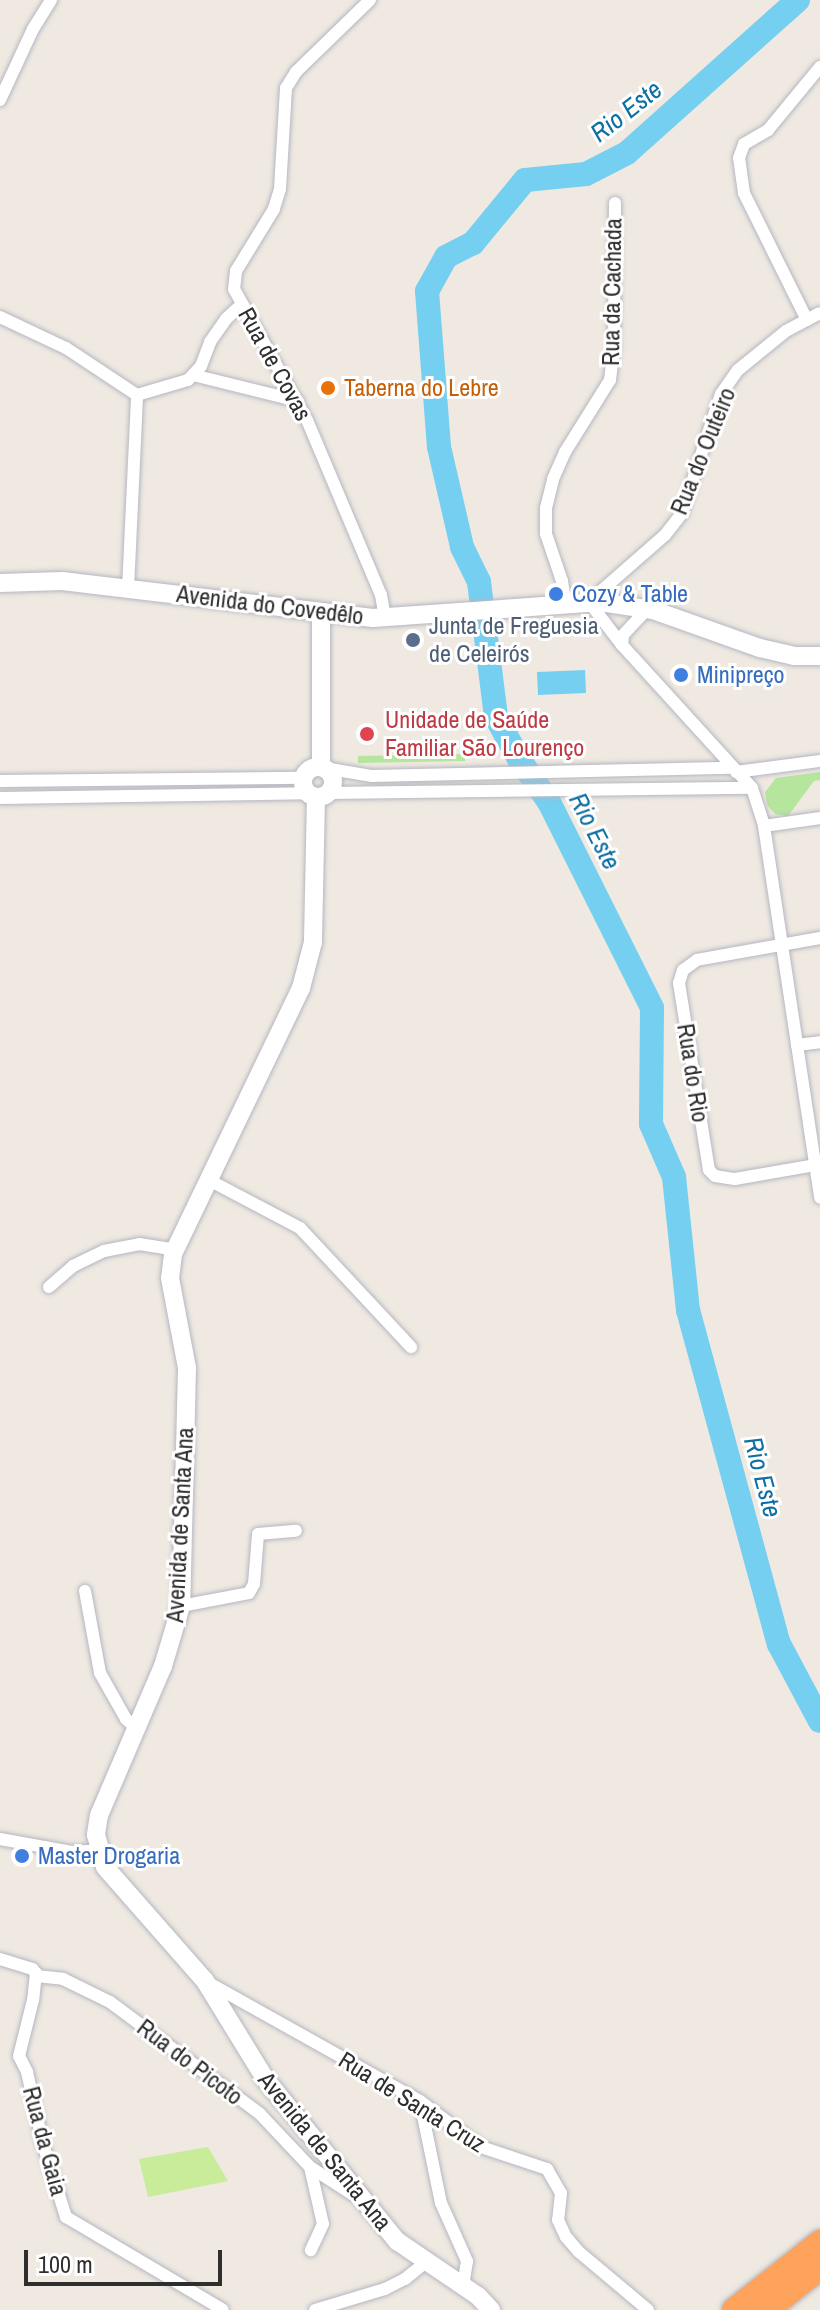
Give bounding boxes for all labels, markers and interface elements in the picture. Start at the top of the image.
water label: Rio Este [584,74,668,148]
street label: Rua da Cachada [596,218,628,366]
street label: Rua de Covas [232,302,318,426]
place label: Taberna do Lebre [344,374,499,402]
marker: Taberna do Lebre [319,379,337,397]
street label: Rua do Outeiro [664,383,742,519]
street label: Avenida do Covedêlo [175,579,365,631]
place label: Cozy & Table [572,580,688,608]
marker: Cozy & Table [547,585,565,603]
place label: Junta de Freguesia de Celeirós [429,612,599,668]
marker: Junta de Freguesia de Celeirós [404,631,422,649]
place label: Minipreço [697,661,785,689]
marker: Minipreço [672,666,690,684]
place label: Unidade de Saúde Familiar São Lourenço [385,706,584,762]
marker: Unidade de Saúde Familiar São Lourenço [356,723,378,745]
water label: Rio Este [563,787,627,875]
street label: Rua do Rio [671,1022,715,1124]
street label: Avenida de Santa Ana [160,1426,200,1624]
water label: Rio Este [737,1433,789,1521]
place label: Master Drogaria [38,1842,180,1870]
marker: Master Drogaria [13,1847,31,1865]
street label: Rua do Picoto [132,2013,248,2111]
street label: Rua de Santa Cruz [333,2045,491,2159]
street label: Avenida de Santa Ana [252,2066,398,2236]
street label: Rua da Gaia [17,2083,73,2199]
scale bar [28,2234,226,2284]
text: 100 m [38,2248,93,2280]

